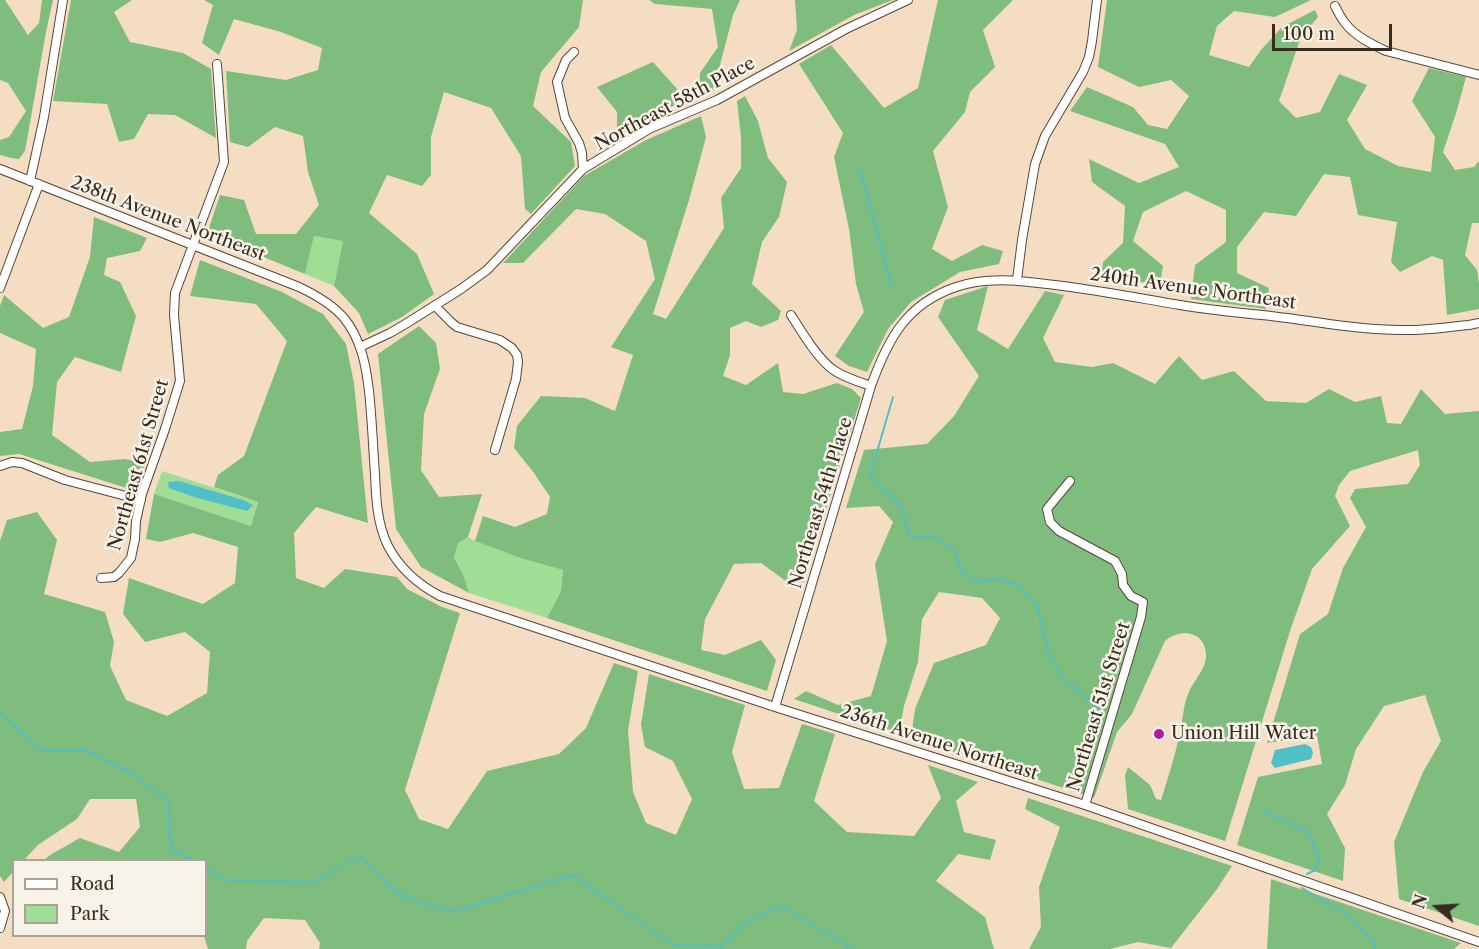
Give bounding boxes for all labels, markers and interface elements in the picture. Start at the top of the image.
scale bar [1275,12,1395,50]
text: 100 m [1283,23,1335,45]
street label: Northeast 58th Place [591,53,759,155]
street label: 238th Avenue Northeast [68,172,268,266]
street label: 240th Avenue Northeast [1089,264,1297,314]
street label: Northeast 61st Street [104,377,174,553]
street label: Northeast 54th Place [785,415,857,591]
street label: Northeast 51st Street [1063,620,1135,794]
street label: 236th Avenue Northeast [838,701,1040,785]
place label: Union Hill Water [1171,723,1316,745]
marker: Union Hill Water [1152,727,1166,741]
legend [12,859,207,937]
text: Road [70,873,115,895]
north arrow [1407,877,1467,937]
text: N [1408,892,1432,911]
text: Park [70,903,109,925]

